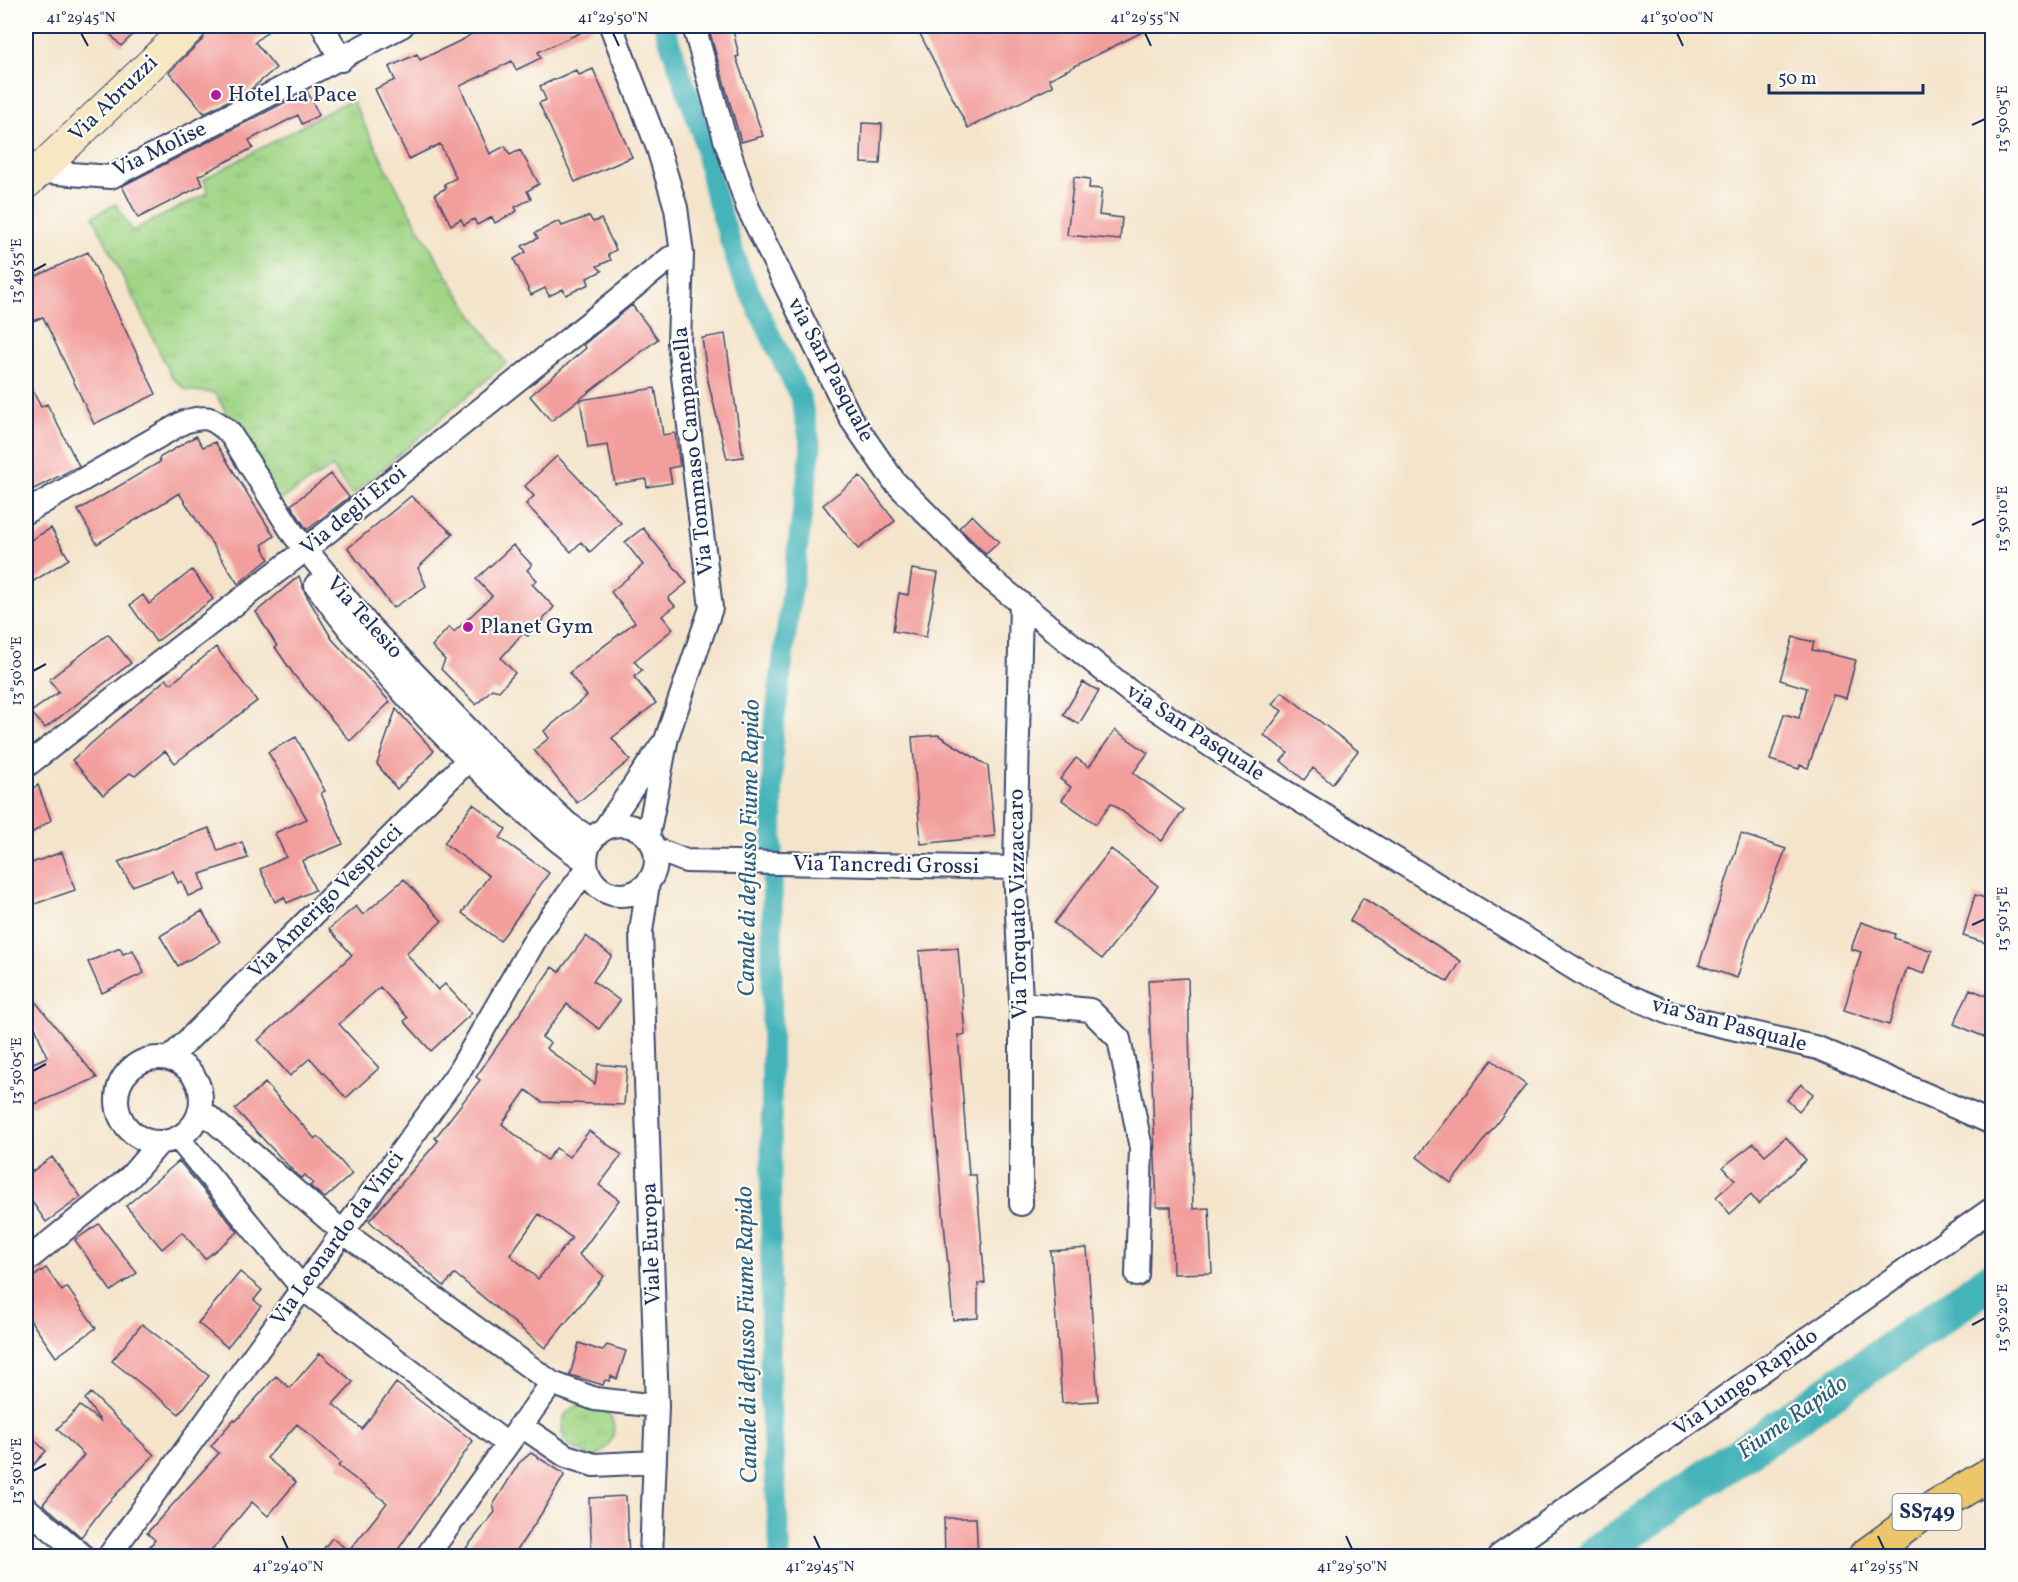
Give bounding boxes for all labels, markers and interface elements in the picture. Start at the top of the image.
text: 41°29'45"N [46,8,116,29]
text: 41°29'50"N [578,8,648,29]
text: 41°29'55"N [1110,8,1180,29]
text: 41°30'00"N [1640,8,1714,29]
street label: Via Abruzzi [62,48,166,150]
scale bar [1769,57,1924,95]
text: 50 m [1778,67,1817,92]
place label: Hotel La Pace [228,80,357,111]
text: 13°50'05"E [1993,85,2014,153]
marker: Hotel La Pace [209,88,223,102]
street label: Via Molise [108,114,212,186]
text: 13°49'55"E [7,238,28,304]
street label: via San Pasquale [779,292,881,448]
street label: Via Tommaso Campanella [666,325,722,577]
street label: Via degli Eroi [294,459,414,563]
text: 13°50'10"E [1993,486,2014,552]
street label: Via Telesio [318,570,410,666]
place label: Planet Gym [480,612,593,643]
marker: Planet Gym [461,620,475,634]
text: 13°50'00"E [7,636,28,706]
street label: via San Pasquale [1120,676,1270,790]
water label: Canale di deflusso Fiume Rapido [730,699,770,997]
street label: Via Torquato Vizzaccaro [1001,788,1037,1020]
street label: Via Amerigo Vespucci [241,817,411,987]
street label: Via Tancredi Grossi [793,849,979,883]
text: 13°50'15"E [1993,887,2014,951]
street label: via San Pasquale [1648,989,1810,1061]
text: 13°50'05"E [7,1037,28,1105]
street label: Via Leonardo da Vinci [264,1145,412,1333]
street label: Viale Europa [634,1182,670,1306]
water label: Canale di deflusso Fiume Rapido [728,1186,768,1484]
text: 13°50'20"E [1993,1284,2014,1352]
street label: Via Lungo Rapido [1667,1321,1825,1445]
water label: Fiume Rapido [1731,1367,1855,1469]
text: 13°50'10"E [7,1438,28,1504]
road number: SS749 [1892,1494,1962,1530]
text: 41°29'40"N [252,1557,324,1578]
text: 41°29'45"N [785,1557,855,1578]
text: 41°29'50"N [1317,1557,1387,1578]
text: 41°29'55"N [1849,1557,1919,1578]

